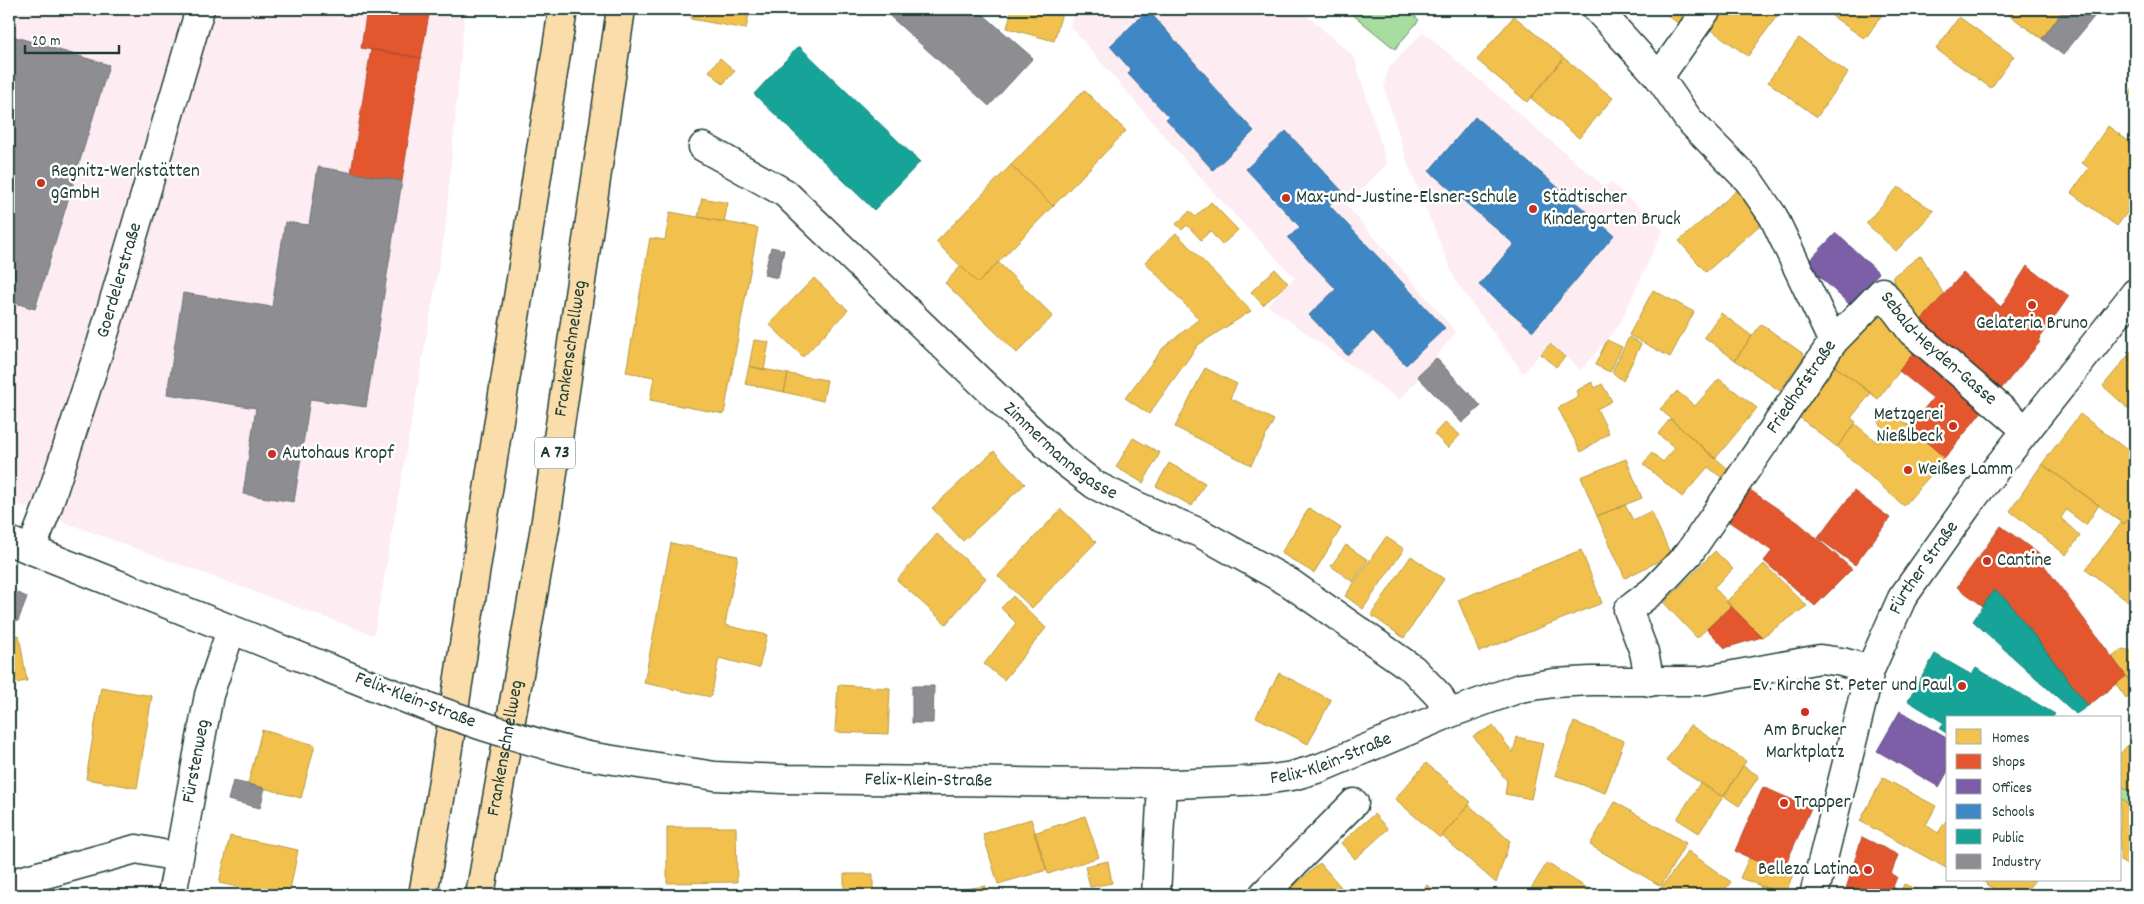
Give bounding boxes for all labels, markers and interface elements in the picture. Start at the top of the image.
scale bar [25,22,119,54]
text: 20 m [32,31,60,53]
place label: Regnitz-Werkstätten gGmbH [51,159,200,208]
marker: Regnitz-Werkstätten gGmbH [35,177,47,189]
place label: Max-und-Justine-Elsner-Schule [1296,185,1517,212]
place label: Städtischer Kindergarten Bruck [1543,185,1681,234]
marker: Max-und-Justine-Elsner-Schule [1280,192,1292,204]
marker: Städtischer Kindergarten Bruck [1527,203,1539,215]
street label: Goerdelerstraße [90,219,150,341]
street label: Frankenschnellweg [548,279,595,419]
street label: Sebald-Heyden-Gasse [1873,286,2003,413]
marker: Gelateria Bruno [2026,299,2038,311]
place label: Gelateria Bruno [1976,311,2088,338]
street label: Friedhofstraße [1760,335,1844,440]
street label: Zimmermannsgasse [996,396,1122,507]
place label: Metzgerei Nießlbeck [1874,402,1944,451]
marker: Metzgerei Nießlbeck [1947,420,1959,432]
road number: A 73 [535,438,575,468]
place label: Autohaus Kropf [282,441,395,468]
marker: Autohaus Kropf [266,448,278,460]
place label: Weißes Lamm [1918,457,2013,484]
marker: Weißes Lamm [1902,464,1914,476]
street label: Fürther Straße [1883,516,1966,619]
place label: Cantine [1997,548,2052,575]
marker: Cantine [1981,555,1993,567]
street label: Felix-Klein-Straße [351,666,479,736]
place label: Ev. Kirche St. Peter und Paul [1752,673,1952,700]
street label: Frankenschnellweg [481,678,531,818]
marker: Ev. Kirche St. Peter und Paul [1956,680,1968,692]
marker: Am Brucker Marktplatz [1799,706,1811,718]
legend [1946,716,2122,882]
street label: Fürstenweg [176,717,218,805]
place label: Am Brucker Marktplatz [1764,718,1846,767]
street label: Felix-Klein-Straße [1268,726,1396,793]
text: Homes [1992,728,2030,750]
text: Shops [1992,752,2025,774]
street label: Felix-Klein-Straße [864,767,992,795]
text: Offices [1992,778,2032,800]
place label: Trapper [1794,790,1851,817]
marker: Trapper [1778,797,1790,809]
text: Schools [1992,802,2035,824]
text: Public [1992,828,2024,850]
text: Industry [1992,852,2041,874]
place label: Belleza Latina [1758,857,1859,884]
marker: Belleza Latina [1862,864,1874,876]

